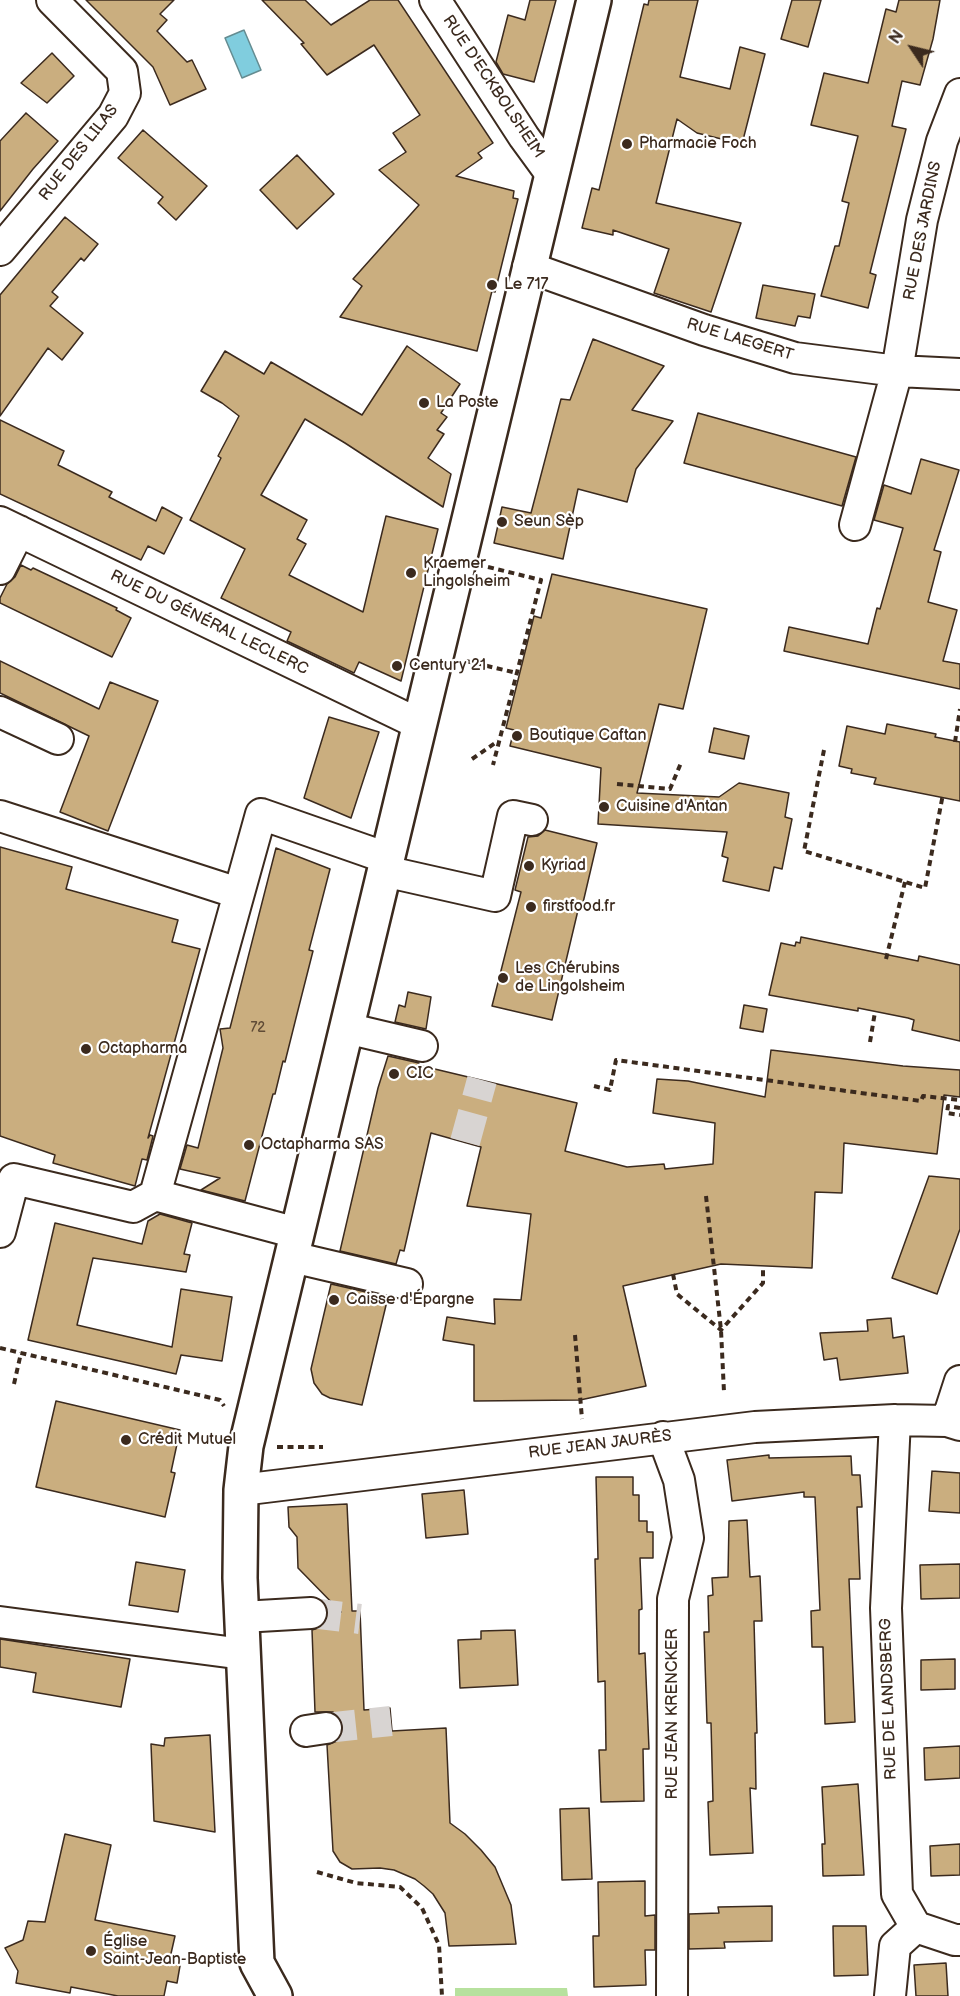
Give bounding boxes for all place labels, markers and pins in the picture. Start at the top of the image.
place label: Pharmacie Foch [639,134,757,154]
marker: Pharmacie Foch [620,137,634,151]
place label: Le 717 [504,275,548,295]
marker: Le 717 [485,278,499,292]
place label: La Poste [436,393,498,413]
marker: La Poste [417,396,431,410]
place label: Seun Sèp [514,512,584,532]
marker: Seun Sèp [495,515,509,529]
place label: Kraemer Lingolsheim [423,554,510,592]
marker: Kraemer Lingolsheim [404,566,418,580]
place label: Century 21 [409,656,486,676]
marker: Century 21 [390,659,404,673]
place label: Boutique Caftan [529,726,646,746]
marker: Boutique Caftan [510,729,524,743]
place label: Cuisine d'Antan [616,797,728,817]
marker: Cuisine d'Antan [597,800,611,814]
place label: Kyriad [541,856,586,876]
marker: Kyriad [522,859,536,873]
place label: firstfood.fr [543,897,615,917]
marker: firstfood.fr [524,900,538,914]
place label: Les Chérubins de Lingolsheim [515,959,625,997]
marker: Les Chérubins de Lingolsheim [496,971,510,985]
place label: Octapharma [98,1039,187,1059]
marker: Octapharma [79,1042,93,1056]
place label: CIC [406,1064,434,1084]
marker: CIC [387,1067,401,1081]
place label: Octapharma SAS [261,1135,384,1155]
marker: Octapharma SAS [242,1138,256,1152]
place label: Caisse d'Épargne [346,1290,474,1310]
marker: Caisse d'Épargne [327,1293,341,1307]
place label: Crédit Mutuel [138,1430,236,1450]
marker: Crédit Mutuel [119,1433,133,1447]
place label: Église Saint-Jean-Baptiste [103,1932,246,1970]
marker: Église Saint-Jean-Baptiste [84,1944,98,1958]

